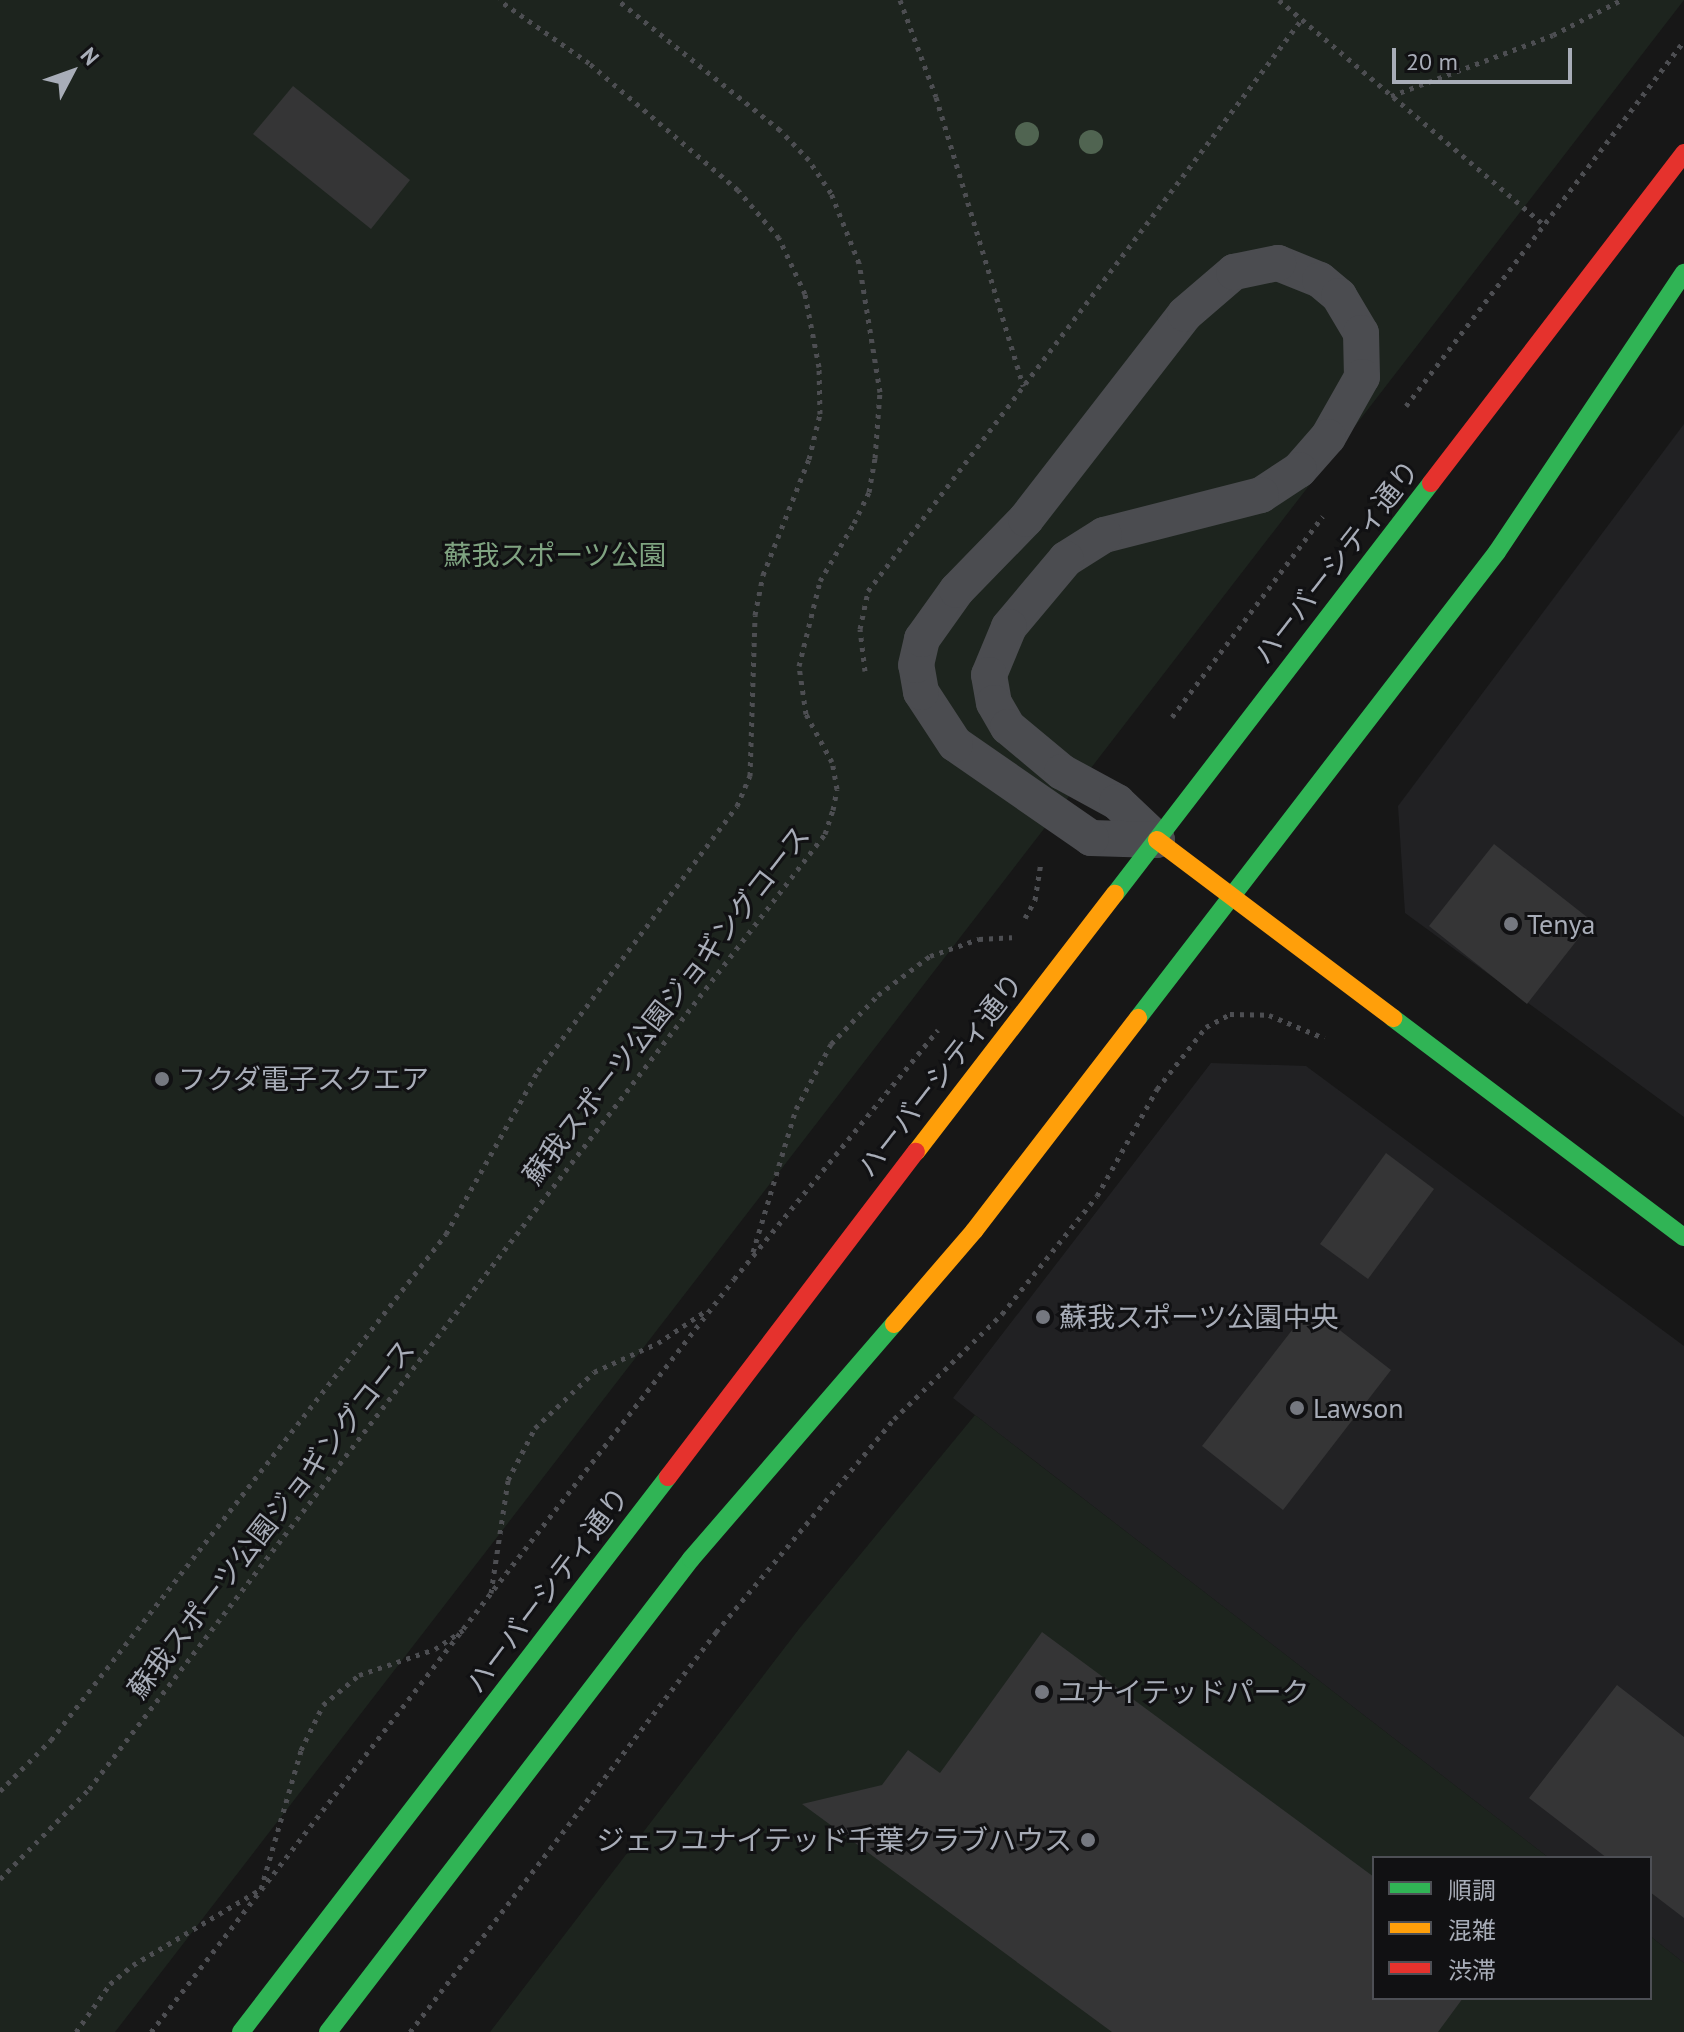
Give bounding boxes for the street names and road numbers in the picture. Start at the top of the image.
street label: ハーバーシティ通り [1245,452,1427,672]
street label: 蘇我スポーツ公園ジョギングコース [515,818,817,1192]
street label: ハーバーシティ通り [849,965,1031,1185]
street label: 蘇我スポーツ公園ジョギングコース [120,1332,422,1706]
street label: ハーバーシティ通り [458,1479,636,1701]

